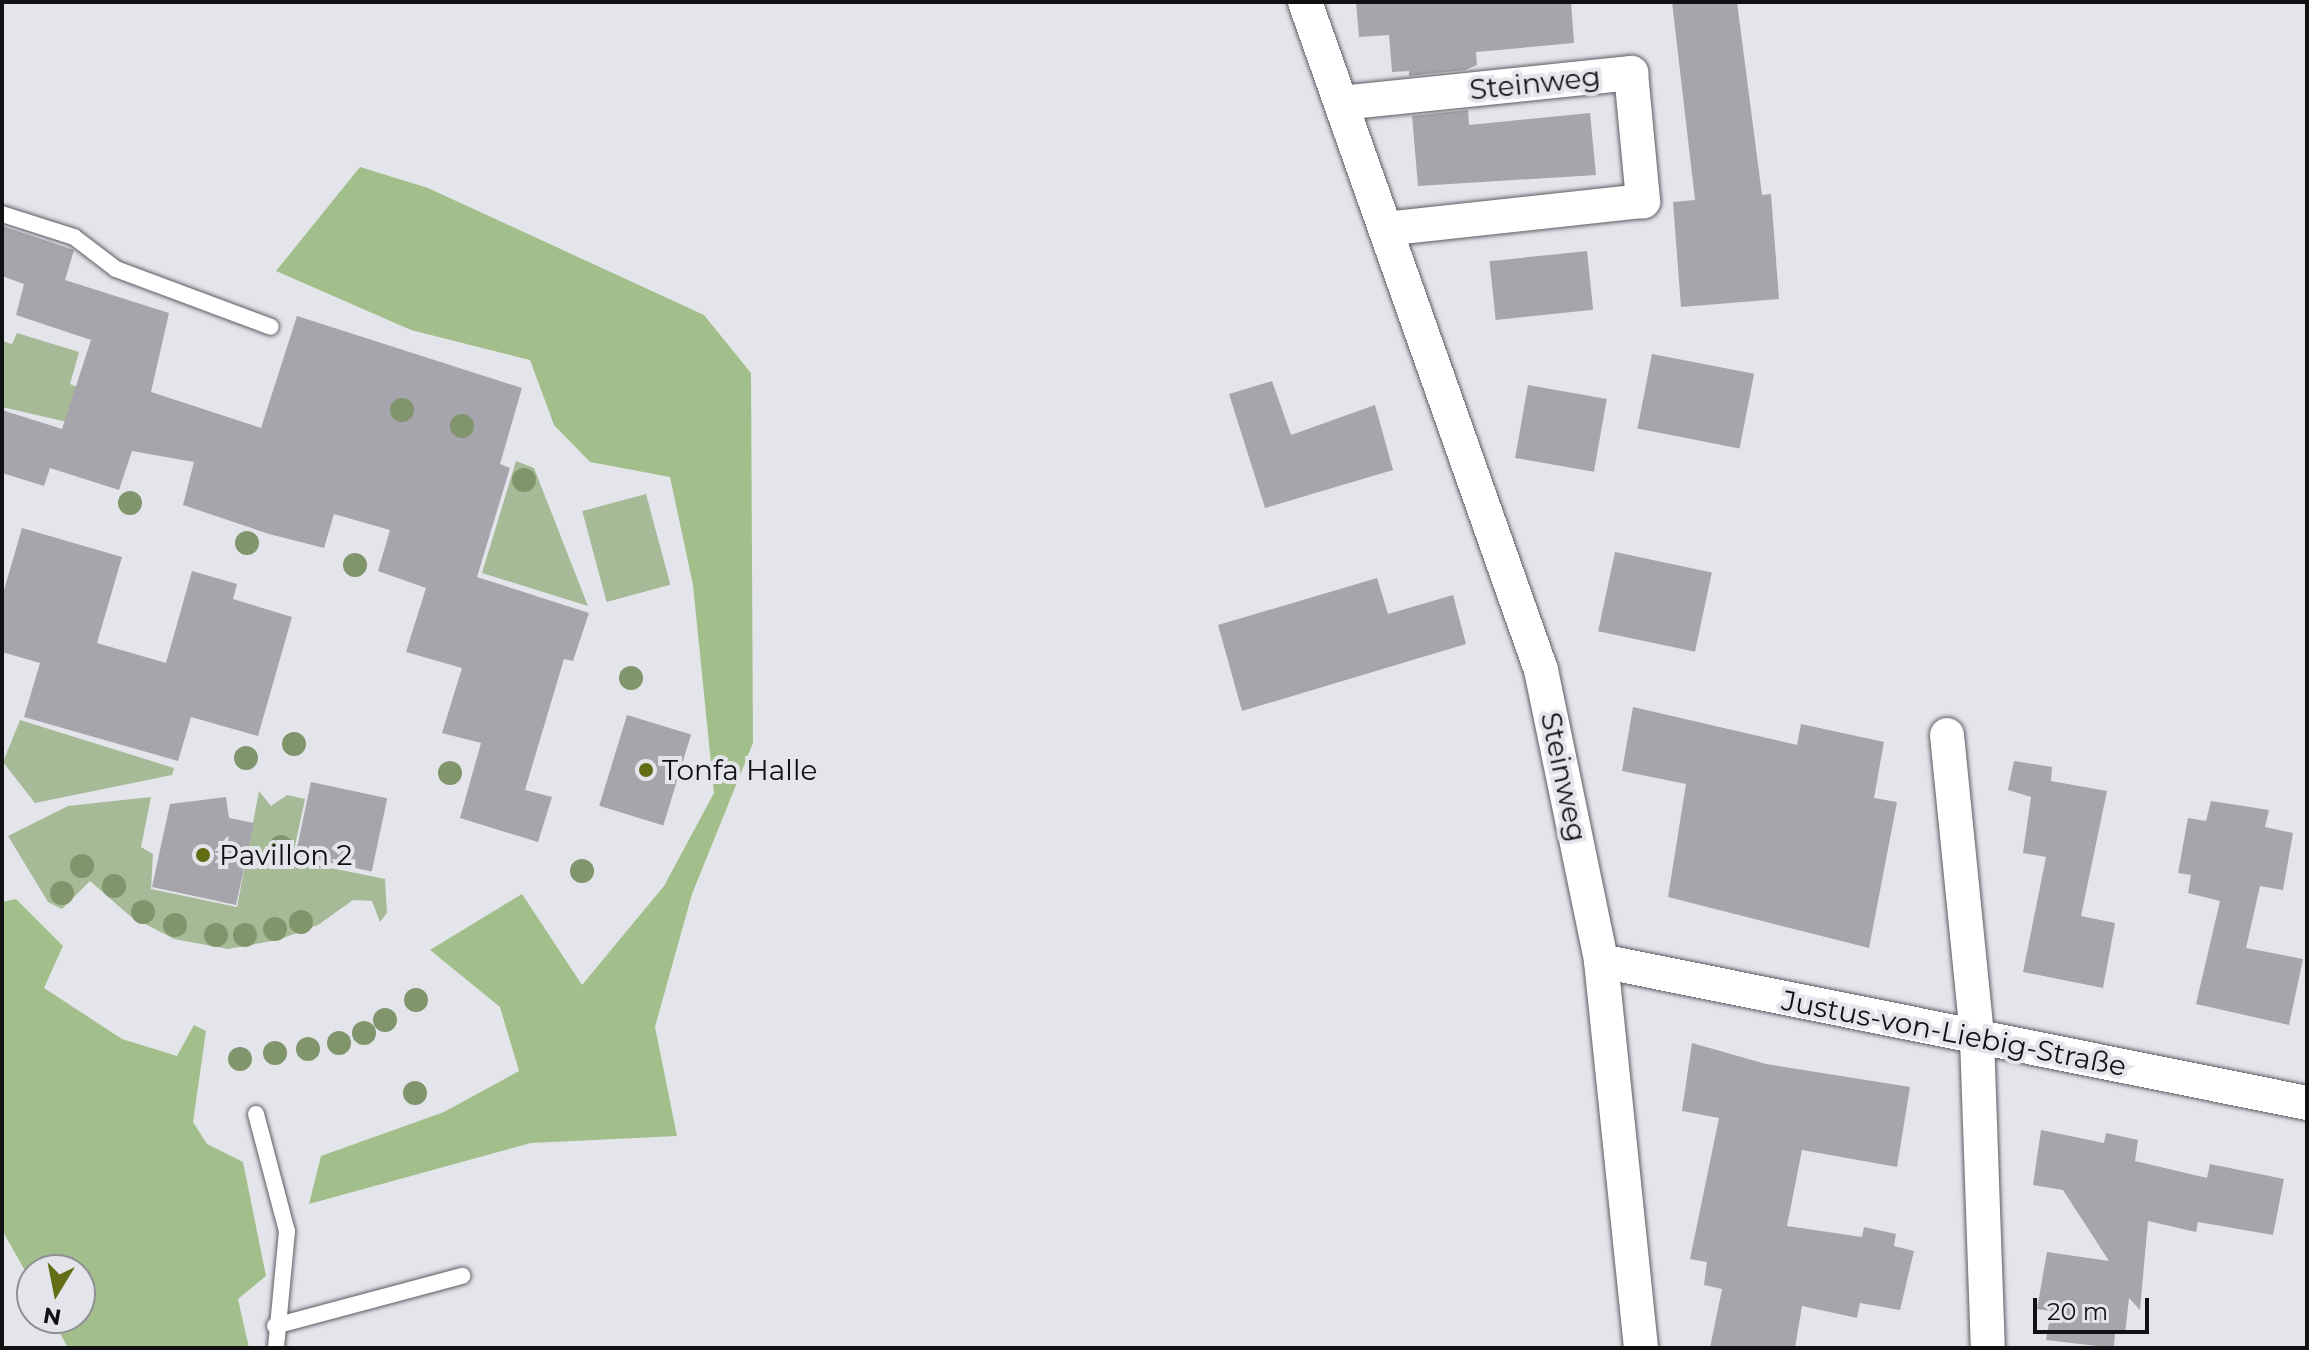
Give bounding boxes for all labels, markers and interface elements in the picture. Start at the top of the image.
street label: Steinweg [1468,59,1602,107]
street label: Steinweg [1534,709,1594,845]
place label: Tonfa Halle [662,753,817,787]
marker: Tonfa Halle [637,761,655,779]
place label: Pavillon 2 [219,838,352,872]
marker: Pavillon 2 [194,846,212,864]
street label: Justus-von-Liebig-Straße [1779,983,2129,1083]
north arrow [16,1254,96,1334]
scale bar [2037,1282,2153,1332]
text: 20 m [2047,1297,2108,1326]
text: N [41,1301,63,1331]

